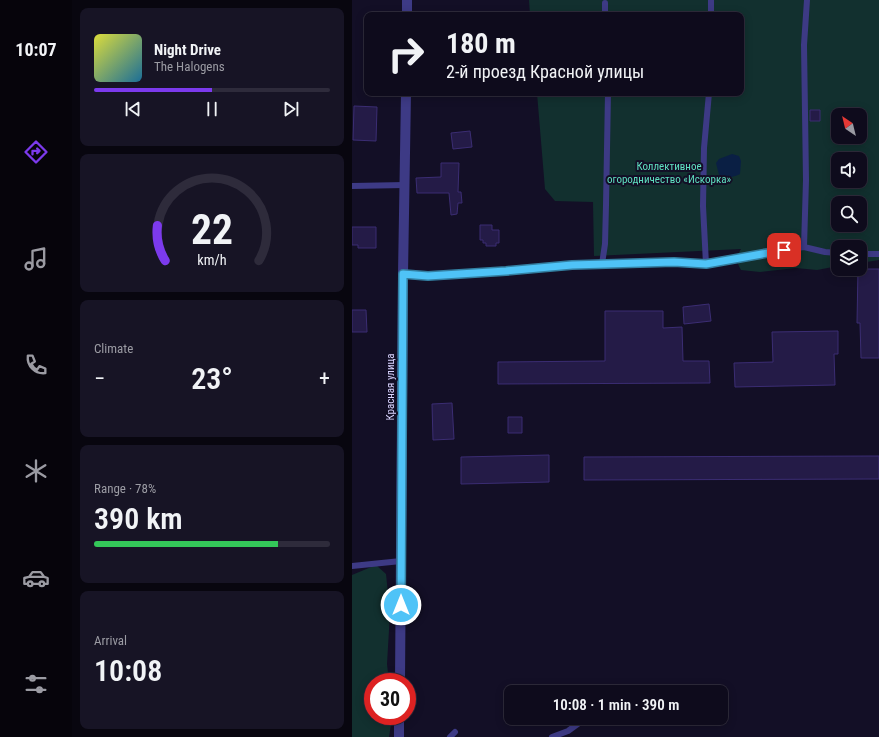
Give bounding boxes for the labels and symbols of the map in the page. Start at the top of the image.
north arrow [831,108,867,144]
park label: Коллективное огородничество «Искорка» [607,160,732,186]
pin [767,233,801,267]
street label: Красная улица [384,353,397,421]
position arrow [380,584,422,626]
speed limit sign: 30 [364,673,416,725]

